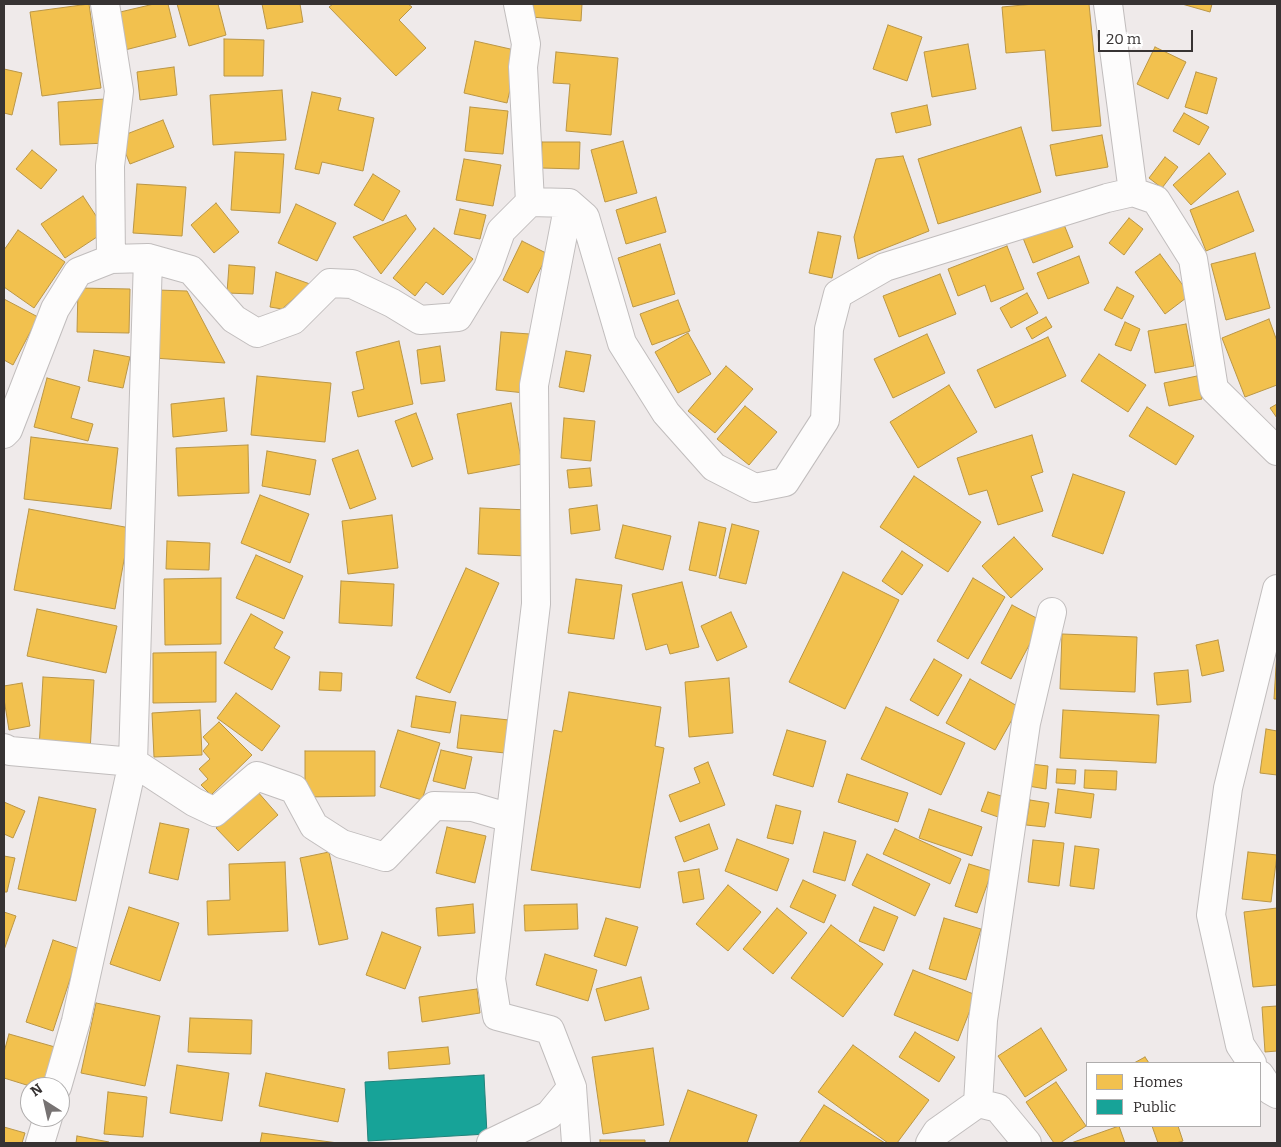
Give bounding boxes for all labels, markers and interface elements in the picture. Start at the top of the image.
scale bar [1101,20,1196,52]
text: 20 m [1106,30,1141,48]
legend [1086,1062,1261,1127]
text: Homes [1133,1073,1183,1091]
north arrow [20,1077,70,1127]
text: N [27,1080,46,1100]
text: Public [1133,1098,1176,1116]

